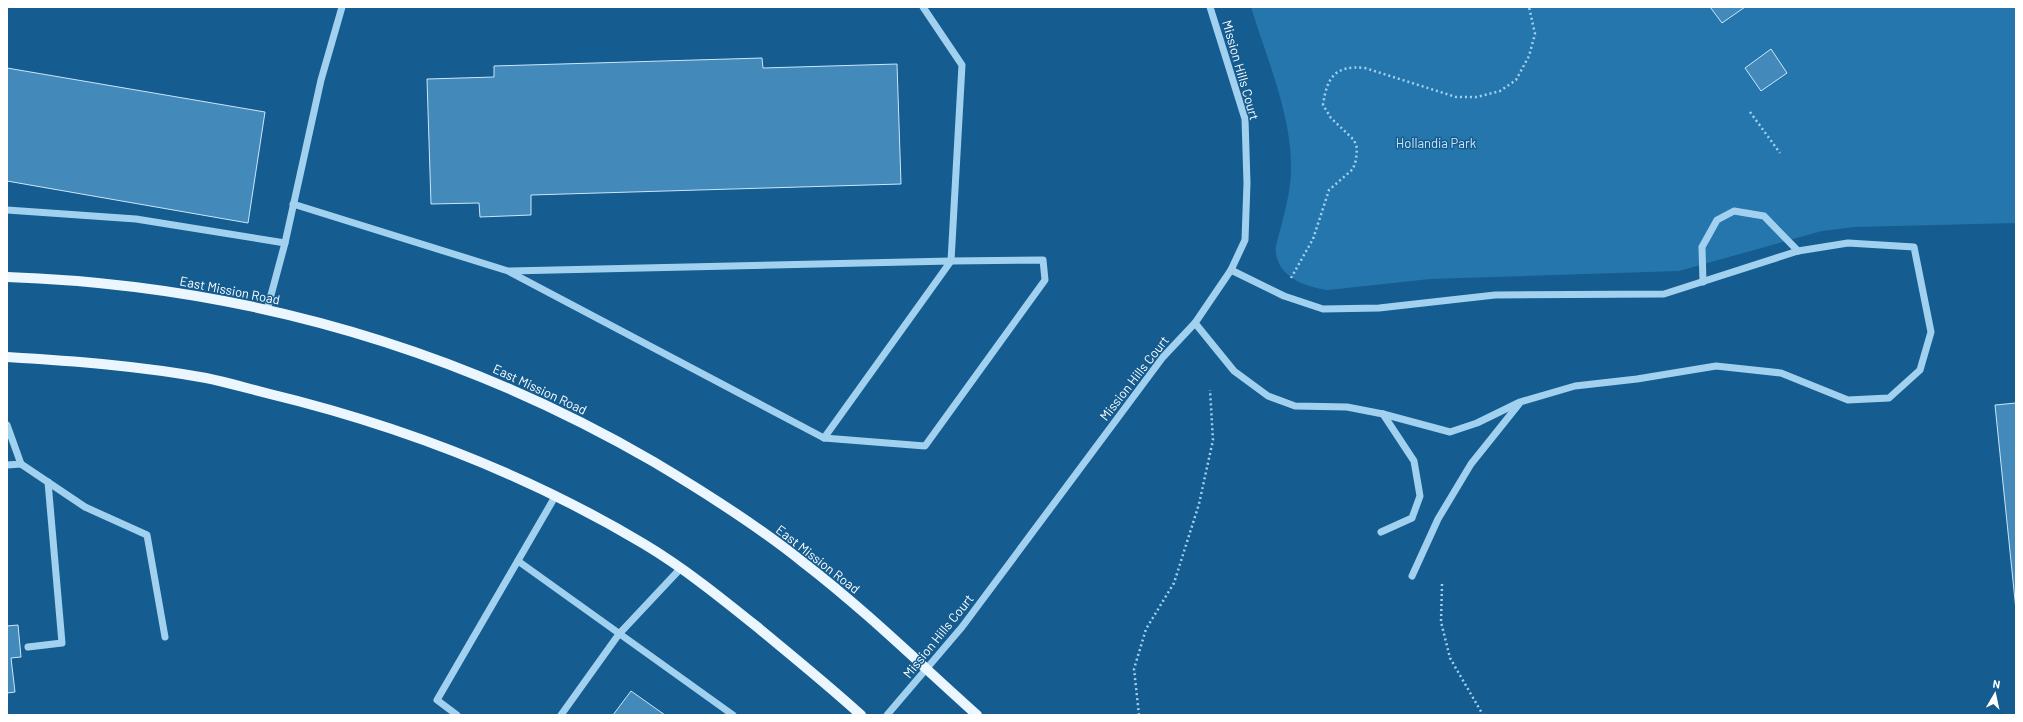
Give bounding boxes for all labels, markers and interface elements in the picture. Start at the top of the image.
street label: Mission Hills Court [1219,18,1263,122]
park label: Hollandia Park [1396,135,1477,151]
street label: East Mission Road [179,272,281,308]
street label: Mission Hills Court [1096,332,1172,424]
street label: East Mission Road [491,360,589,418]
street label: East Mission Road [773,521,863,597]
street label: Mission Hills Court [899,591,977,681]
north arrow [1975,674,2015,714]
text: N [1992,677,2001,691]

